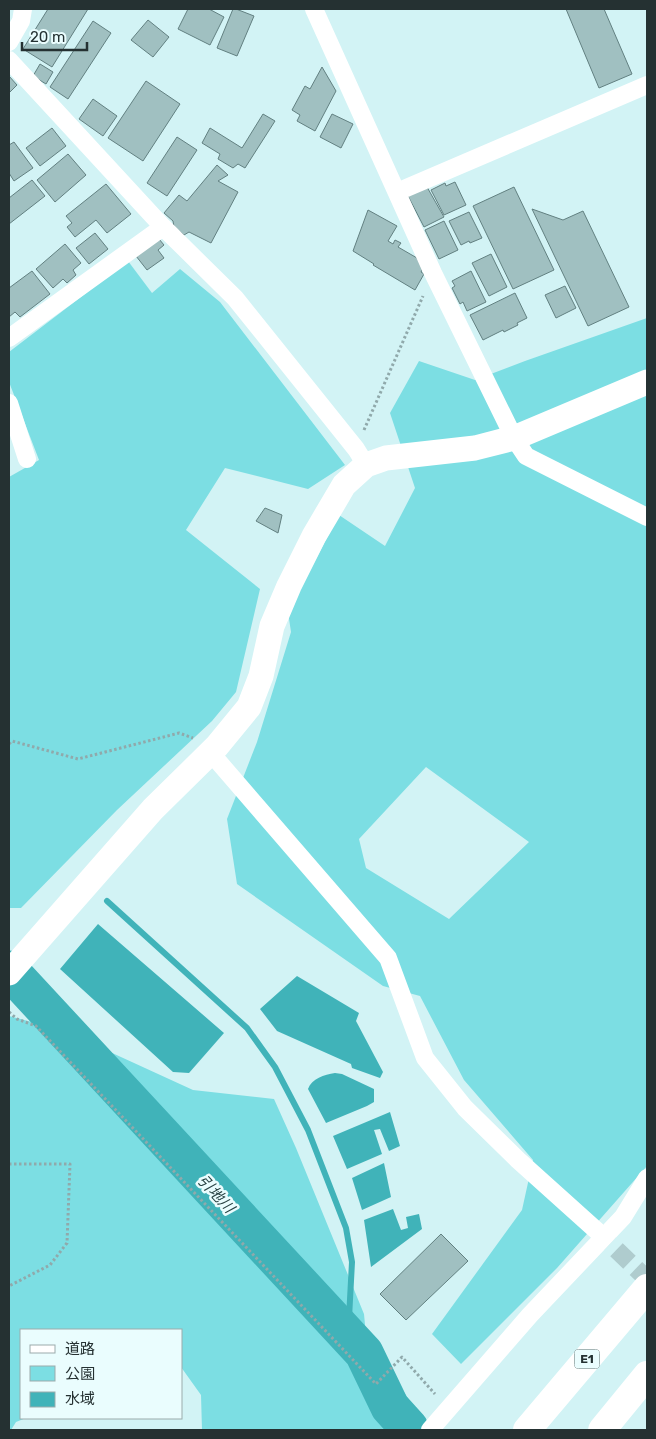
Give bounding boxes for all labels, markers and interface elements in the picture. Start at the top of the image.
scale bar [22,20,88,52]
text: 20 m [30,28,65,46]
water label: 引地川 [194,1171,239,1218]
legend [20,1329,182,1419]
text: 道路 [65,1340,95,1358]
road number: E1 [574,1350,600,1368]
text: 公園 [65,1365,95,1383]
text: 水域 [65,1390,95,1408]

